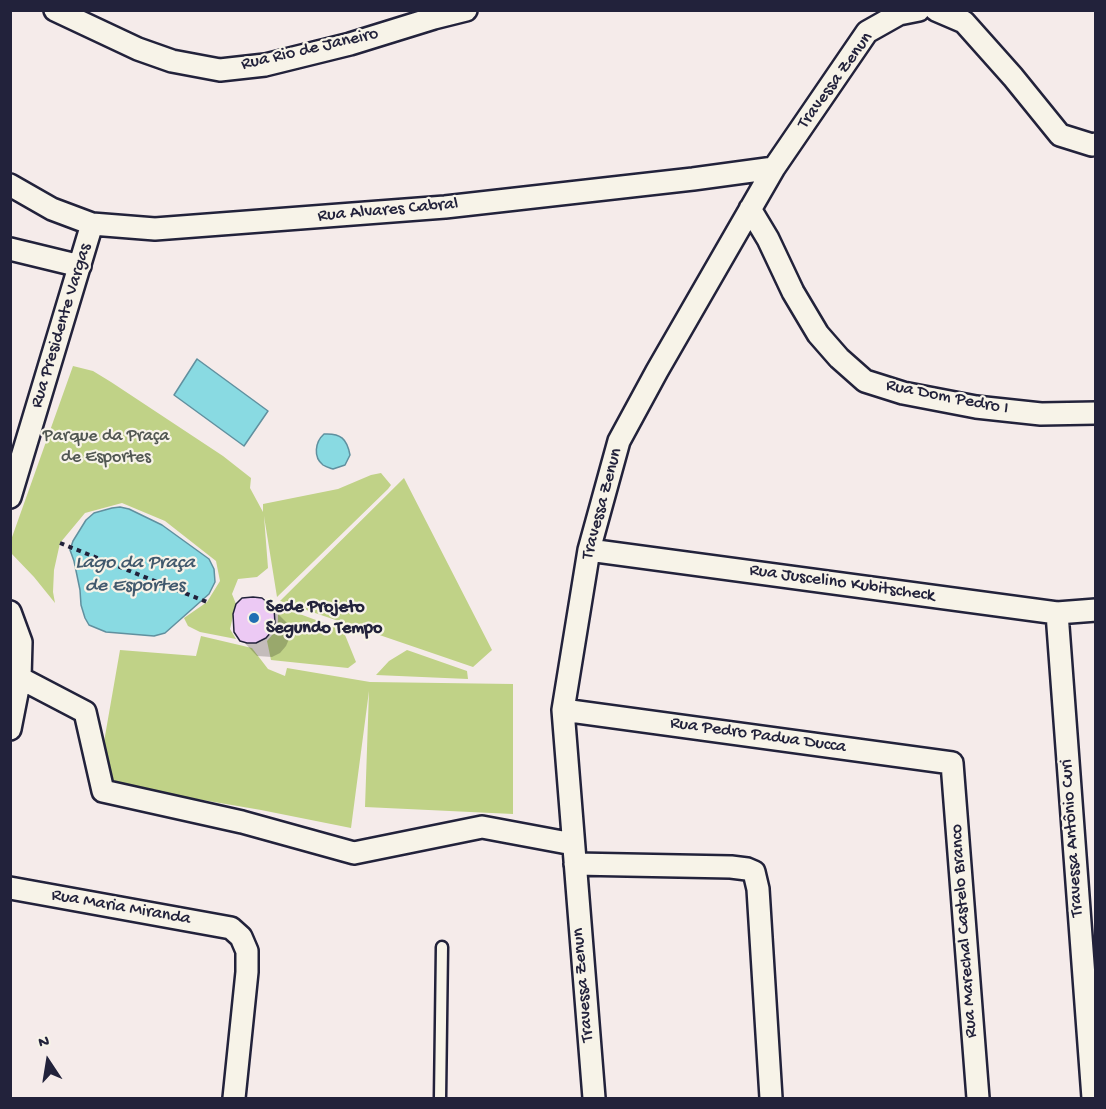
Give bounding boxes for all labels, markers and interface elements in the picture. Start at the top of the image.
street label: Rua Rio de Janeiro [239,24,381,76]
street label: Travessa Zenun [794,28,878,134]
street label: Rua Alvares Cabral [317,194,459,228]
street label: Rua Presidente Vargas [27,241,97,411]
street label: Rua Dom Pedro I [884,376,1010,420]
park label: Parque da Praça de Esportes [43,426,169,468]
street label: Travessa Zenun [578,446,628,562]
water label: Lago da Praça de Esportes [75,552,195,599]
street label: Rua Juscelino Kubitscheck [748,560,936,608]
place label: Sede Projeto Segundo Tempo [266,597,382,640]
marker: Sede Projeto Segundo Tempo [247,611,261,625]
street label: Rua Pedro Padua Ducca [669,713,847,759]
street label: Travessa Antônio Curi [1057,758,1089,918]
street label: Rua Marechal Castelo Branco [947,823,983,1039]
street label: Rua Maria Miranda [50,885,192,931]
street label: Travessa Zenun [568,927,600,1043]
north arrow [18,1031,78,1091]
text: N [37,1033,51,1053]

